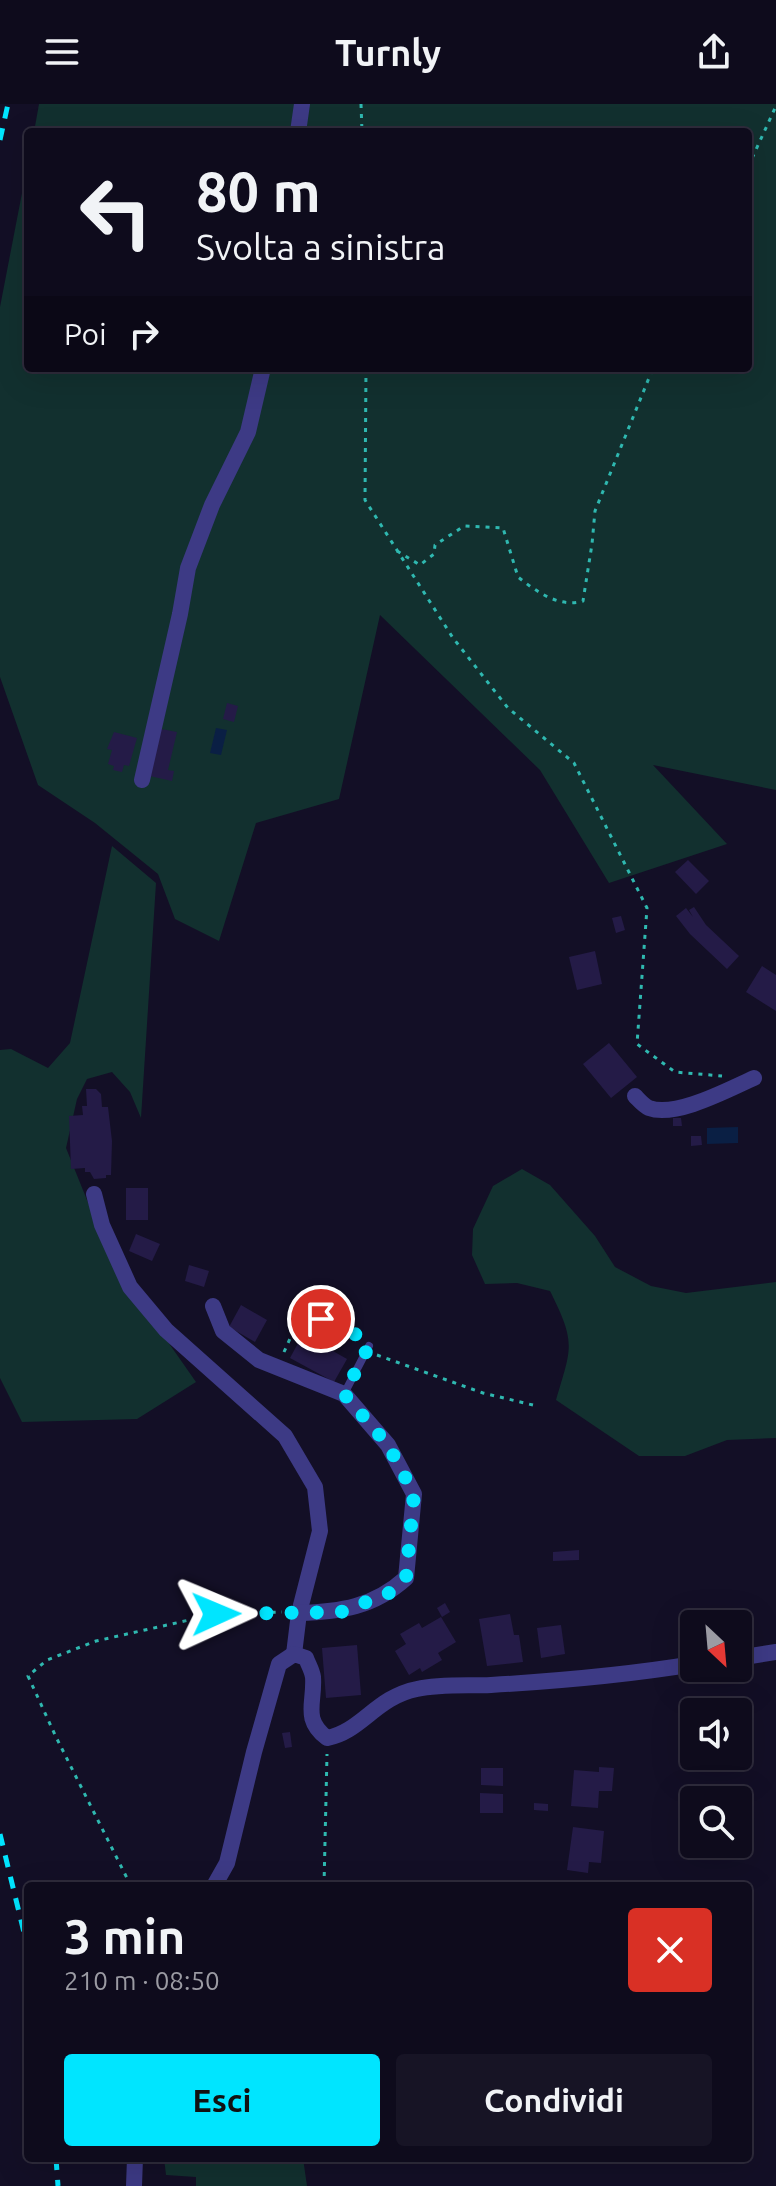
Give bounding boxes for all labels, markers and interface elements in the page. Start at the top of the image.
icon: menu [40,30,84,74]
icon: share [692,30,736,74]
text: Turnly [335,32,441,73]
icon: left [64,160,168,264]
text: 80 m [196,160,321,223]
text: Svolta a sinistra [196,226,446,267]
icon: right [122,312,166,356]
text: Poi [64,317,106,351]
pin [287,1285,355,1353]
icon: arrive [299,1297,343,1341]
position arrow [174,1572,258,1656]
north arrow [680,1610,752,1682]
map controls [680,1610,752,1858]
button: sound [680,1698,752,1770]
button: search [680,1786,752,1858]
button: close [628,1908,712,1992]
text: 3 min [64,1909,185,1963]
text: 210 m · 08:50 [64,1966,220,1995]
button: Esci [64,2054,380,2146]
button: Condividi [396,2054,712,2146]

